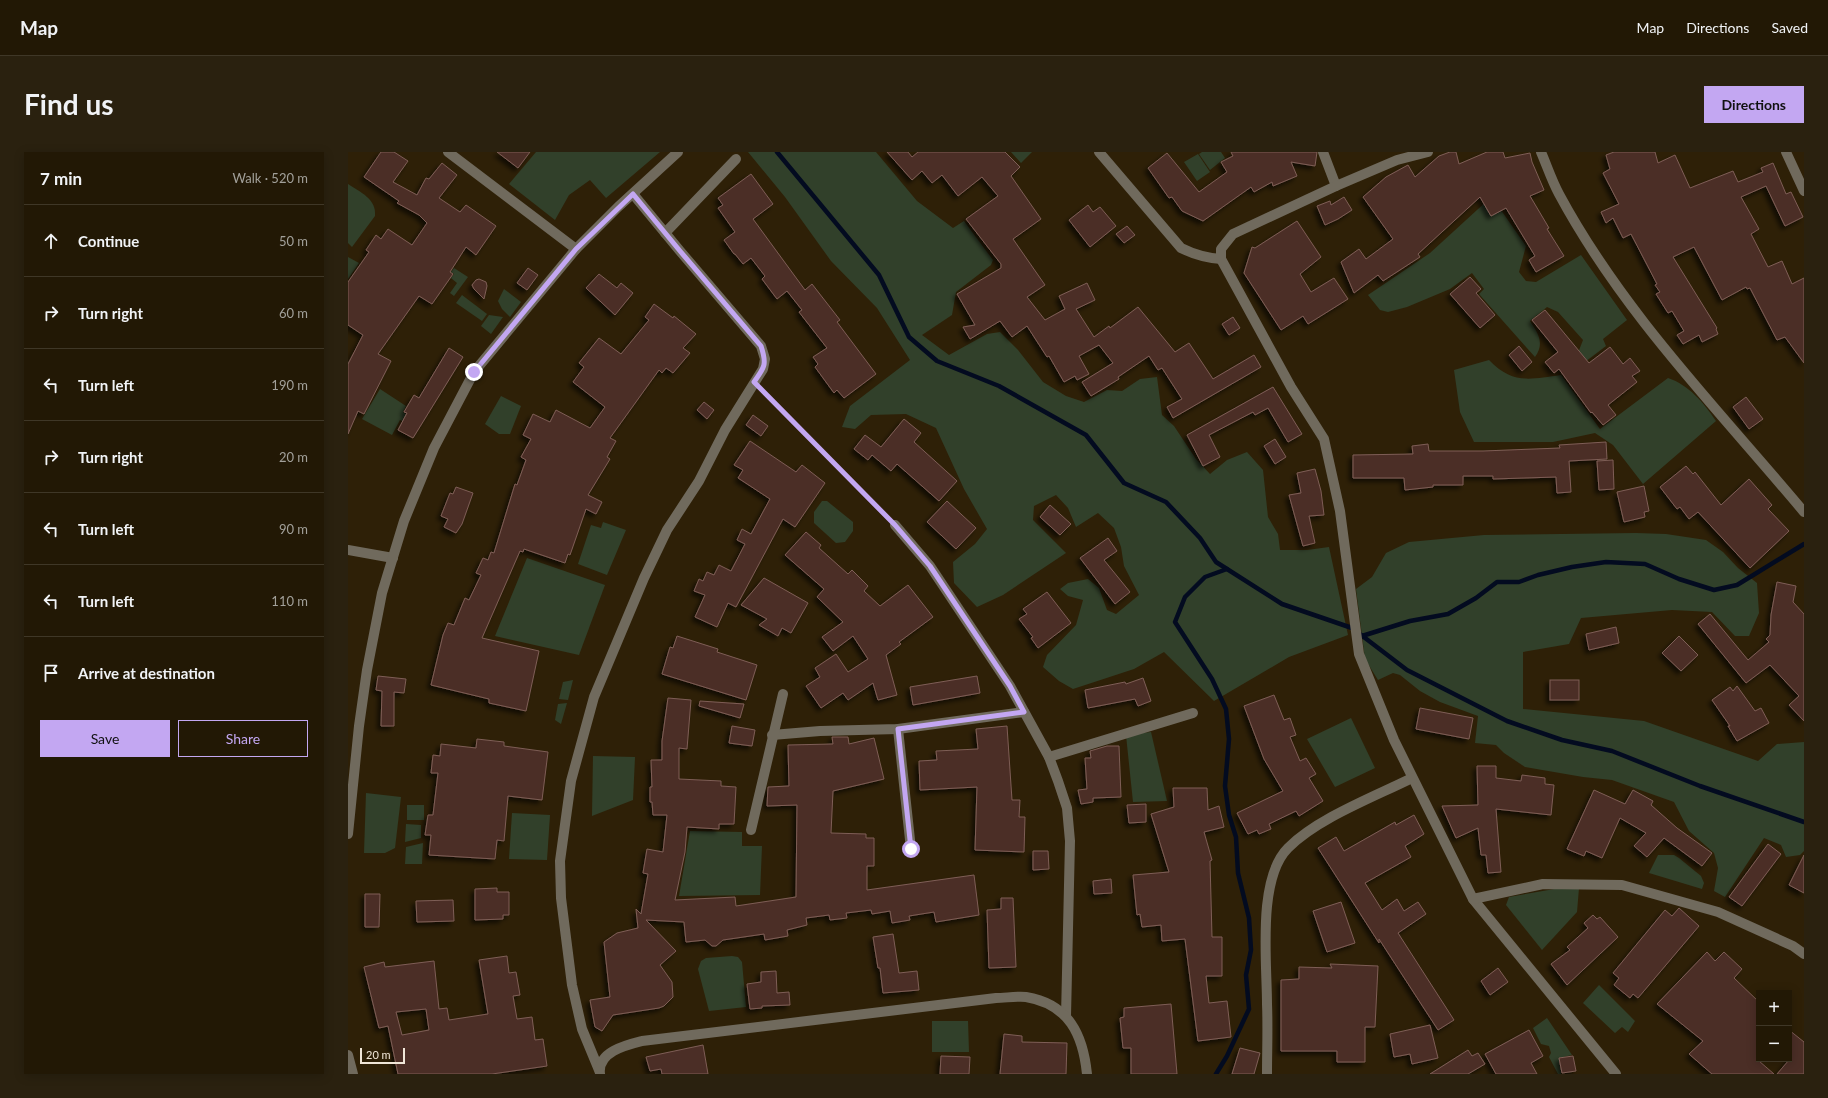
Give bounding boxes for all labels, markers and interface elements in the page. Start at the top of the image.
text: Map [20,16,58,39]
text: Map [1637,19,1664,36]
text: Directions [1686,19,1749,36]
text: Saved [1771,19,1808,36]
button: Directions [1704,86,1804,123]
text: Find us [24,87,114,121]
text: 7 min [40,168,82,189]
text: Walk · 520 m [232,170,308,186]
icon: ahead [40,230,62,252]
text: Continue [78,232,139,250]
text: 50 m [279,233,308,249]
icon: right [40,302,62,324]
text: Turn right [78,304,143,322]
text: 60 m [279,305,308,321]
route end [465,363,483,381]
icon: left [40,374,62,396]
text: Turn left [78,376,134,394]
text: 190 m [271,377,308,393]
icon: right [40,446,62,468]
text: Turn right [78,448,143,466]
text: 20 m [279,449,308,465]
icon: left [40,518,62,540]
text: Turn left [78,520,134,538]
text: 90 m [279,521,308,537]
icon: left [40,590,62,612]
text: Turn left [78,592,134,610]
text: 110 m [271,593,308,609]
icon: arrive [40,662,62,684]
text: Arrive at destination [78,664,215,682]
button: Save [40,720,170,757]
button: Share [178,720,308,757]
route start [902,840,920,858]
map controls [1756,990,1792,1062]
button: + [1756,990,1792,1026]
button: − [1756,1026,1792,1062]
scale bar [360,1046,405,1065]
text: 20 m [366,1048,391,1061]

